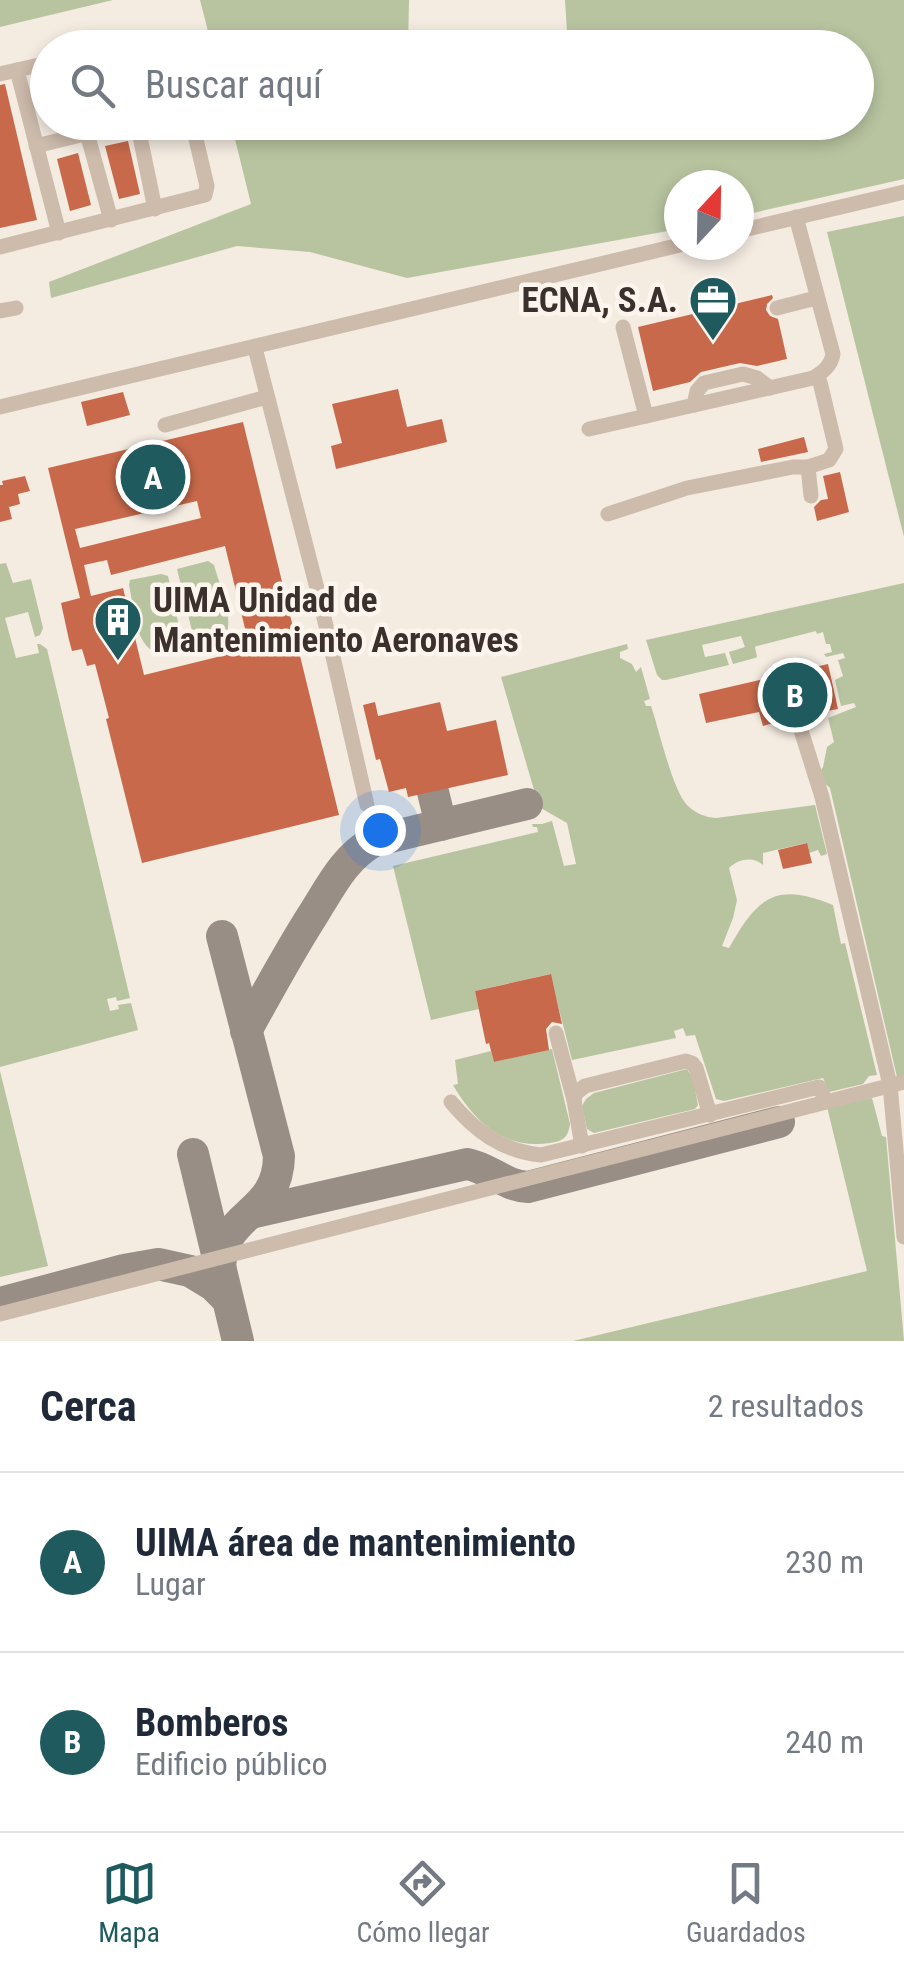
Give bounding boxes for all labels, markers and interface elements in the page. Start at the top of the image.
search box [30,30,874,140]
icon: search [65,58,120,113]
text: Buscar aquí [145,63,322,107]
north arrow [664,170,754,260]
office icon: ECNA, S.A. [687,274,739,342]
place label: ECNA, S.A. [521,280,678,321]
pin: A [120,440,186,514]
place label: UIMA Unidad de Mantenimiento Aeronaves [153,580,519,661]
building icon: UIMA Unidad de Mantenimiento Aeronaves [92,594,144,662]
pin: B [762,658,828,732]
your location [355,805,406,856]
text: Cerca [40,1382,137,1431]
text: 2 resultados [708,1387,864,1425]
text: UIMA área de mantenimiento [135,1521,576,1565]
text: A [63,1543,82,1581]
text: 230 m [785,1543,864,1581]
text: Lugar [135,1565,206,1603]
text: Bomberos [135,1701,289,1745]
text: B [64,1723,81,1761]
text: 240 m [785,1723,864,1761]
text: Edificio público [135,1745,328,1783]
tab: Mapa [98,1856,160,1949]
tab: Cómo llegar [356,1856,490,1949]
tab: Guardados [686,1856,806,1949]

